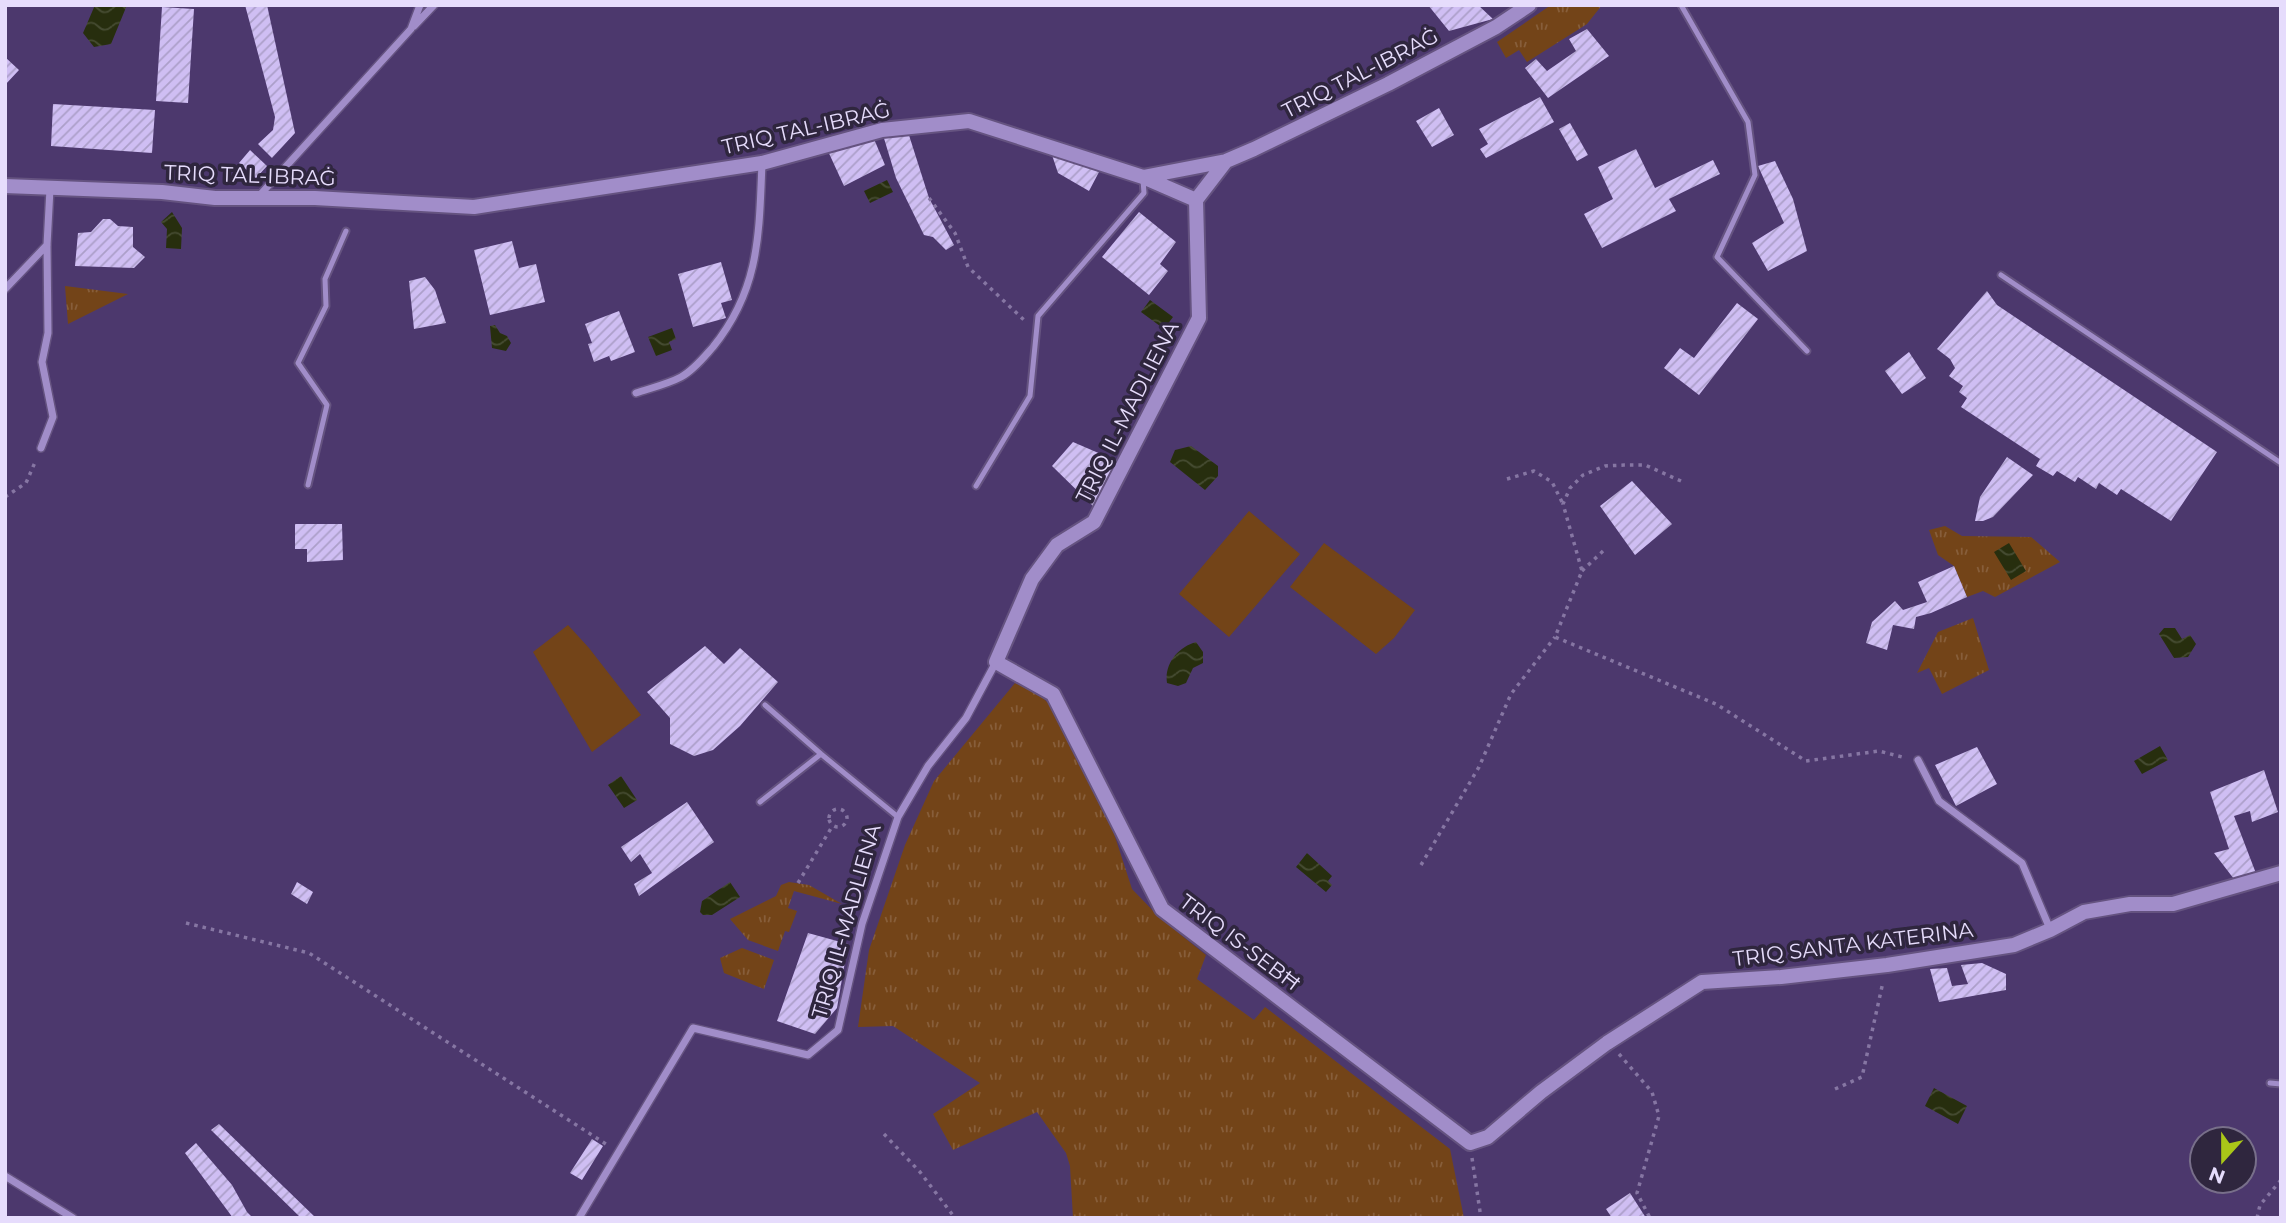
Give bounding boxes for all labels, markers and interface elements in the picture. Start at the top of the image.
street label: TRIQ TAL-IBRAĠ [1278,23,1442,123]
street label: TRIQ TAL-IBRAĠ [720,97,892,159]
street label: TRIQ TAL-IBRAĠ [164,160,336,190]
street label: TRIQ IL-MADLIENA [1070,316,1184,507]
street label: TRIQ IL-MADLIENA [806,820,886,1021]
street label: TRIQ IS-SEBĦ [1175,889,1306,996]
street label: TRIQ SANTA KATERINA [1731,917,1976,971]
north arrow [2188,1125,2258,1195]
text: N [2206,1162,2228,1189]

